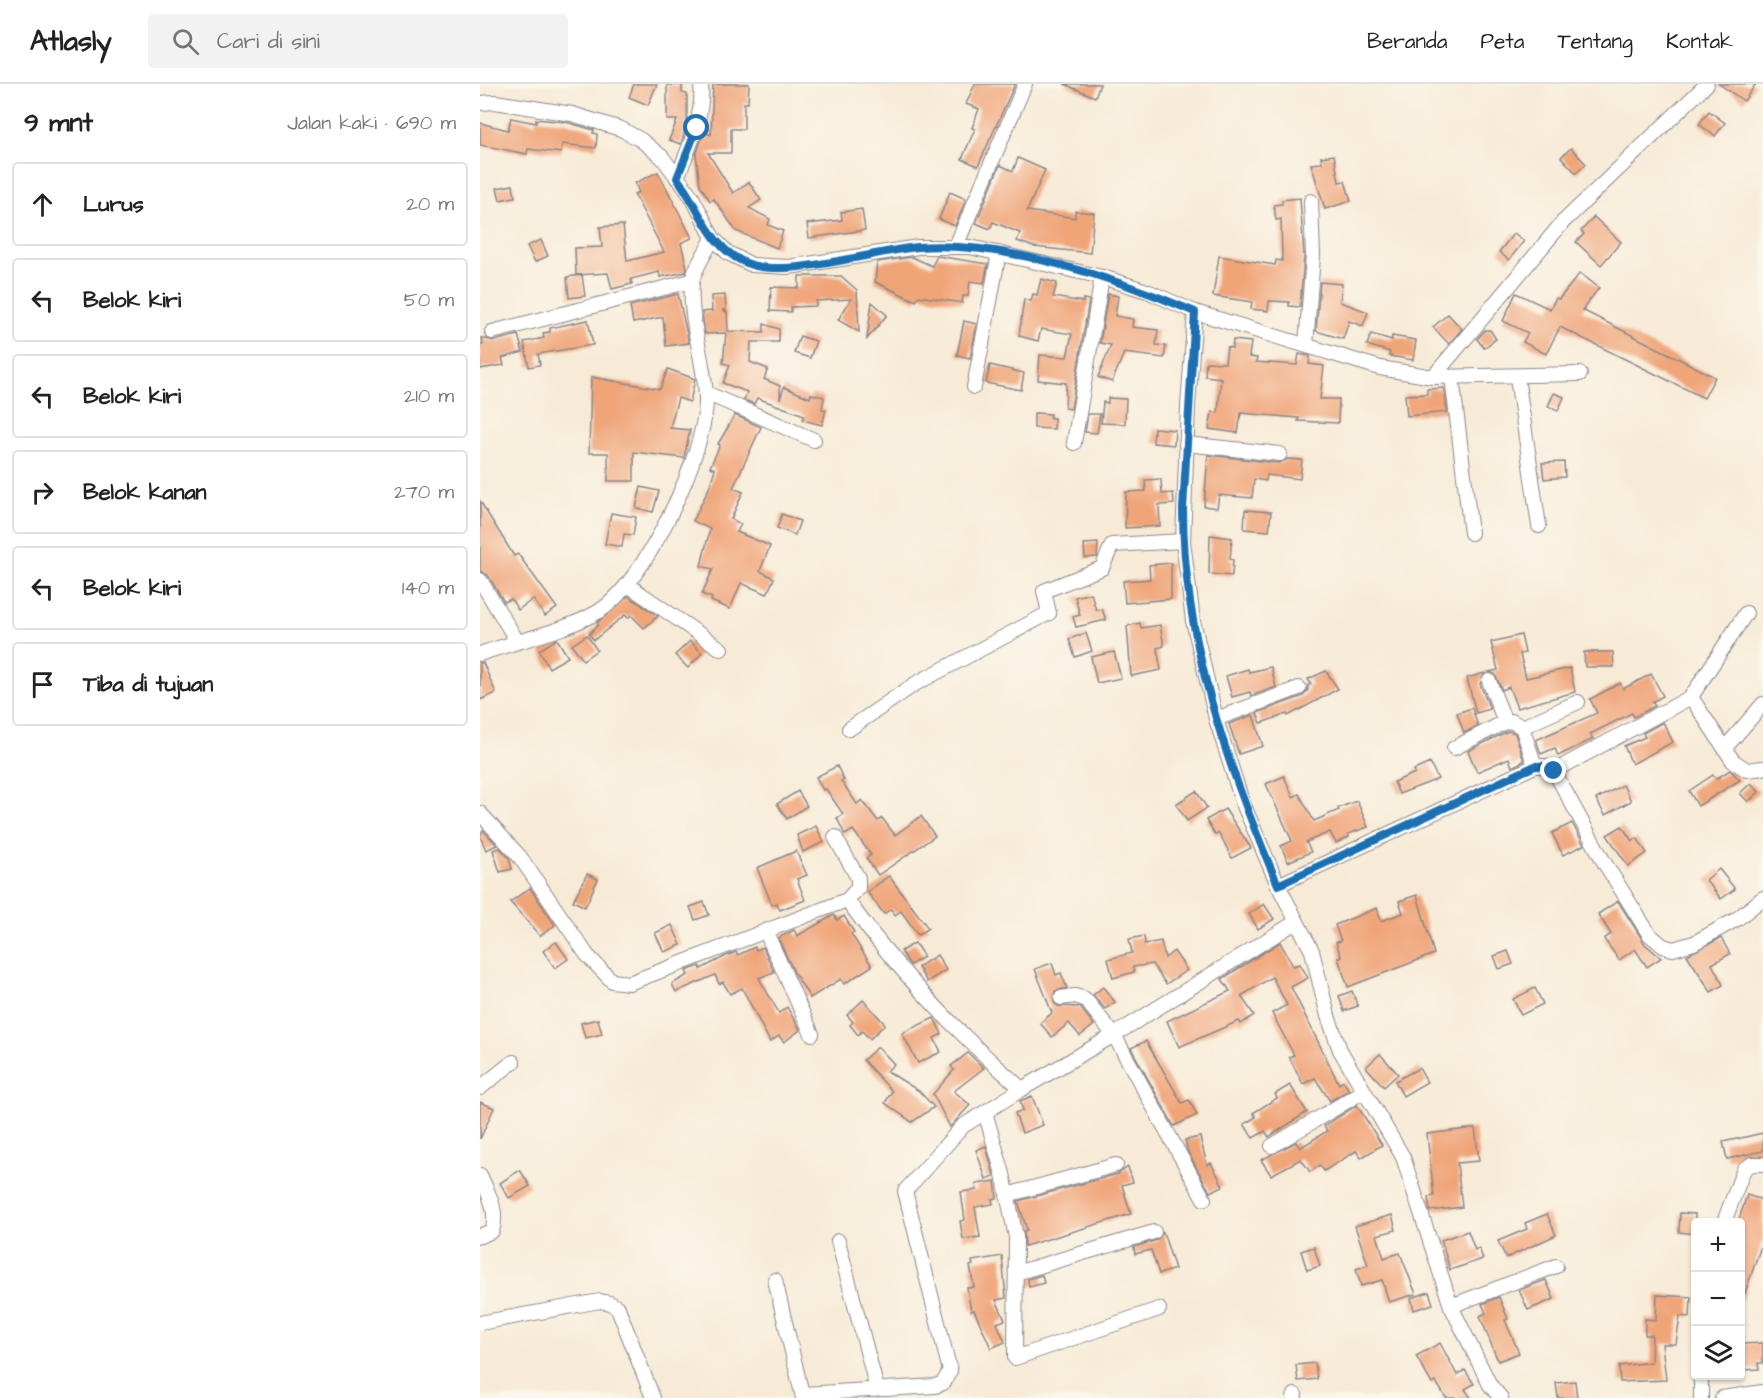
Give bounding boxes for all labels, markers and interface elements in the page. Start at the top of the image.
search box [148,14,568,68]
text: Atlasly [30,22,112,61]
icon: search [169,25,202,58]
text: Cari di sini [217,26,320,57]
text: Beranda [1367,27,1448,56]
text: Peta [1481,27,1524,56]
text: Tentang [1557,27,1633,56]
text: Kontak [1666,27,1733,56]
text: 9 mnt [24,105,93,141]
text: Jalan kaki · 690 m [287,109,456,137]
route start [683,114,709,140]
icon: ahead [26,188,59,221]
text: Lurus [83,189,144,220]
text: 20 m [406,190,454,218]
icon: left [26,284,59,317]
text: Belok kiri [83,285,181,316]
text: 50 m [404,286,454,314]
icon: left [26,380,59,413]
text: Belok kiri [83,381,181,412]
text: 210 m [404,382,454,410]
icon: right [26,476,59,509]
text: Belok kanan [83,477,207,508]
text: 270 m [394,478,454,506]
icon: left [26,572,59,605]
text: Belok kiri [83,573,181,604]
text: 140 m [402,574,454,602]
icon: arrive [26,668,59,701]
text: Tiba di tujuan [83,669,213,700]
route end [1540,757,1566,783]
map controls [1691,1218,1745,1380]
button: + [1691,1218,1745,1272]
button: − [1691,1272,1745,1326]
button: layers [1691,1326,1745,1380]

